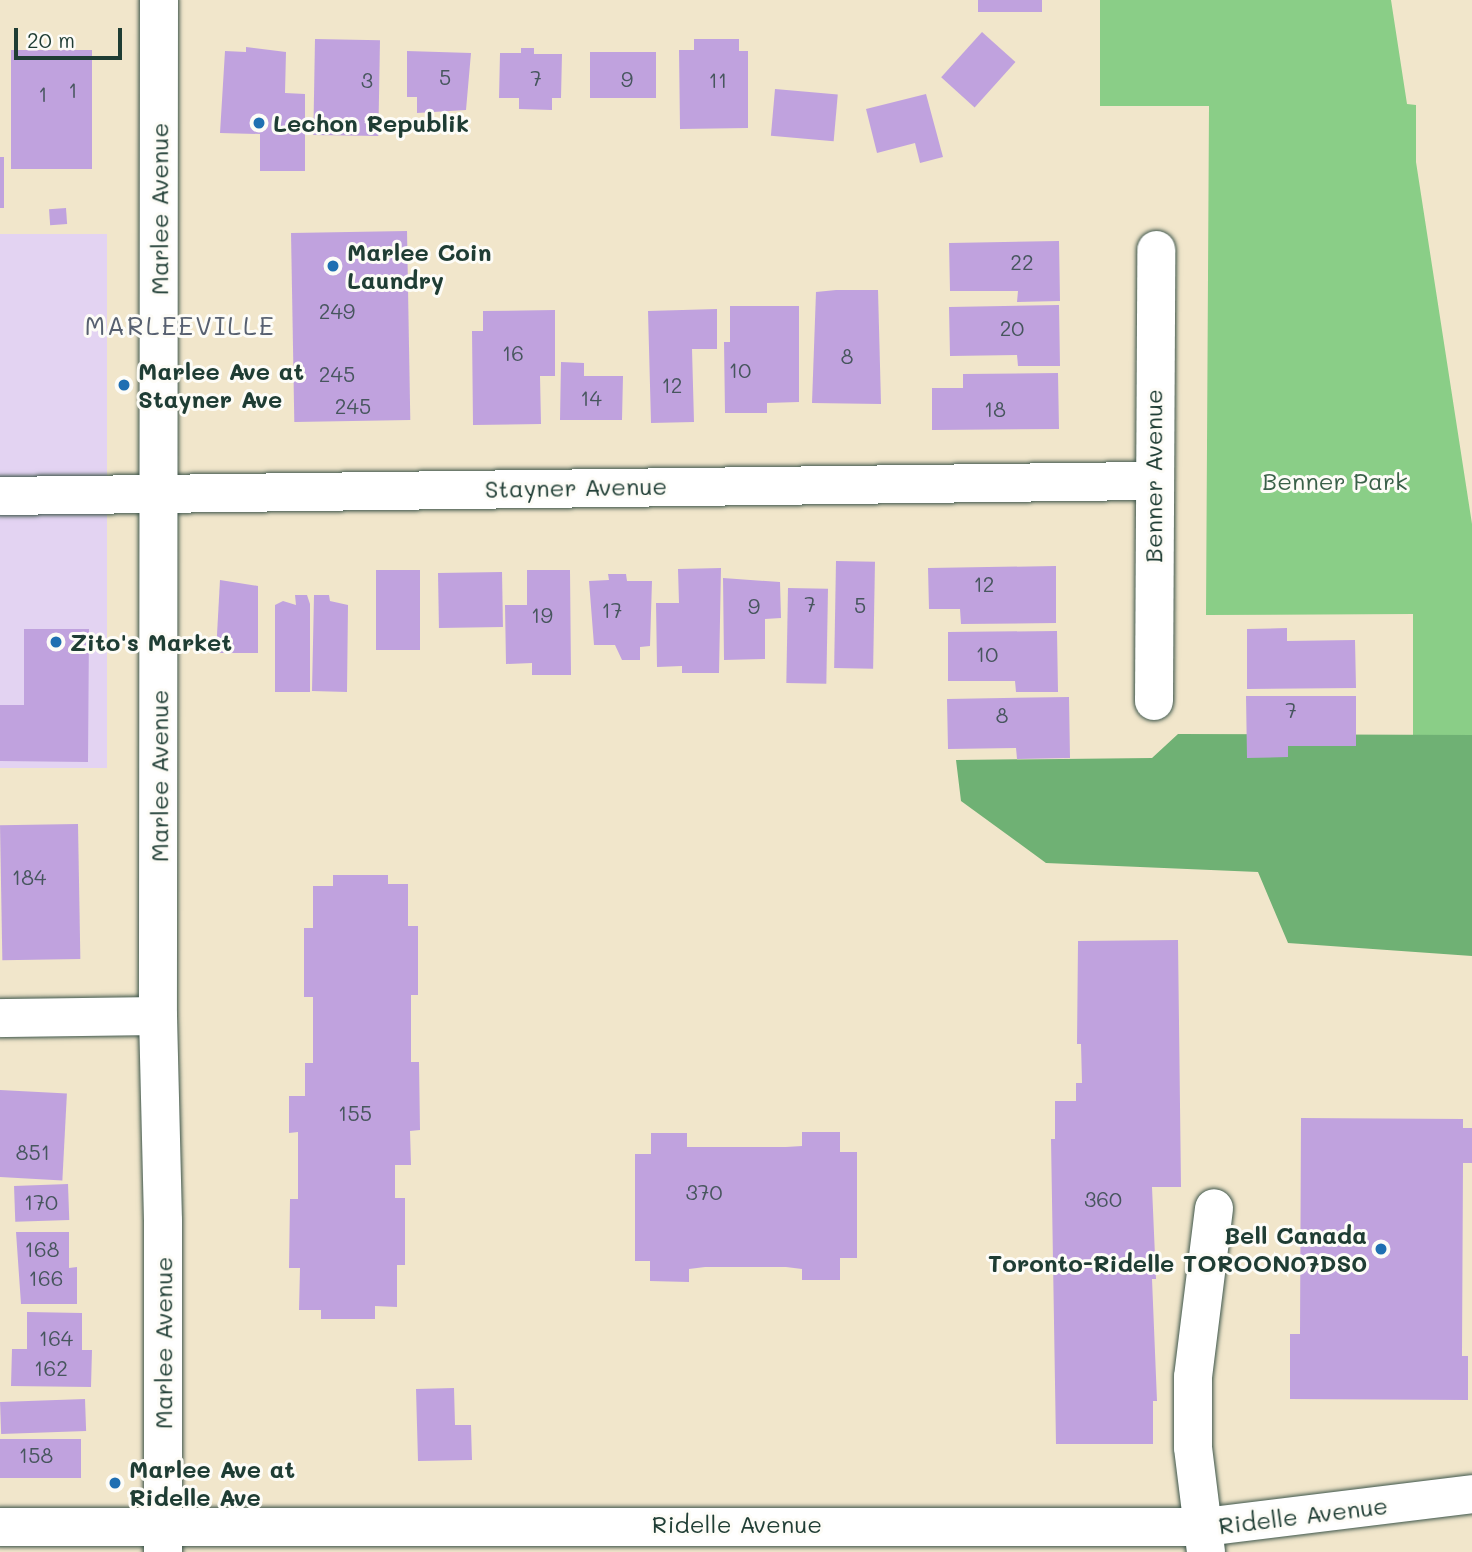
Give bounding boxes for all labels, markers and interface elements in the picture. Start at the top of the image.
scale bar [18,14,126,58]
text: 20 m [27,26,75,53]
house number: 5 [439,64,451,90]
house number: 7 [530,65,542,91]
house number: 9 [621,66,633,92]
house number: 3 [361,67,373,93]
house number: 11 [709,67,727,93]
house number: 1 [68,77,78,103]
house number: 1 [38,81,48,107]
place label: Lechon Republik [273,109,469,137]
marker: Lechon Republik [251,115,267,131]
street label: Marlee Avenue [145,123,173,295]
place label: Marlee Coin Laundry [347,238,492,294]
house number: 22 [1010,249,1034,275]
marker: Marlee Coin Laundry [325,258,341,274]
house number: 249 [319,298,355,324]
district label: MARLEEVILLE [86,310,274,342]
house number: 20 [1000,315,1024,341]
house number: 16 [502,340,524,366]
house number: 8 [841,343,853,369]
place label: Marlee Ave at Stayner Ave [138,357,304,413]
house number: 10 [729,357,751,383]
house number: 245 [319,361,355,387]
house number: 12 [661,372,683,398]
marker: Marlee Ave at Stayner Ave [116,377,132,393]
house number: 14 [580,385,602,411]
street label: Benner Avenue [1139,389,1167,563]
house number: 245 [335,393,371,419]
house number: 18 [984,396,1006,422]
park label: Benner Park [1262,467,1408,495]
street label: Stayner Avenue [485,471,667,503]
house number: 12 [973,571,995,597]
house number: 7 [804,591,816,617]
house number: 5 [854,592,866,618]
house number: 9 [748,593,760,619]
house number: 17 [601,597,623,623]
house number: 19 [531,602,553,628]
place label: Zito's Market [70,628,232,656]
marker: Zito's Market [48,634,64,650]
house number: 10 [976,641,998,667]
street label: Marlee Avenue [145,690,173,862]
house number: 7 [1285,697,1297,723]
house number: 8 [996,702,1008,728]
house number: 184 [12,864,46,890]
house number: 155 [338,1100,372,1126]
house number: 851 [16,1139,50,1165]
house number: 370 [686,1179,722,1205]
house number: 360 [1084,1186,1122,1212]
house number: 170 [24,1189,58,1215]
place label: Bell Canada Toronto-Ridelle TOROON07DS0 [988,1221,1367,1277]
house number: 168 [25,1236,59,1262]
marker: Bell Canada Toronto-Ridelle TOROON07DS0 [1373,1241,1389,1257]
street label: Marlee Avenue [149,1257,177,1429]
house number: 166 [29,1265,63,1291]
house number: 164 [39,1325,73,1351]
house number: 162 [34,1355,68,1381]
house number: 158 [19,1442,53,1468]
place label: Marlee Ave at Ridelle Ave [129,1455,295,1511]
marker: Marlee Ave at Ridelle Ave [107,1475,123,1491]
street label: Ridelle Avenue [1217,1490,1389,1540]
street label: Ridelle Avenue [652,1510,822,1538]

